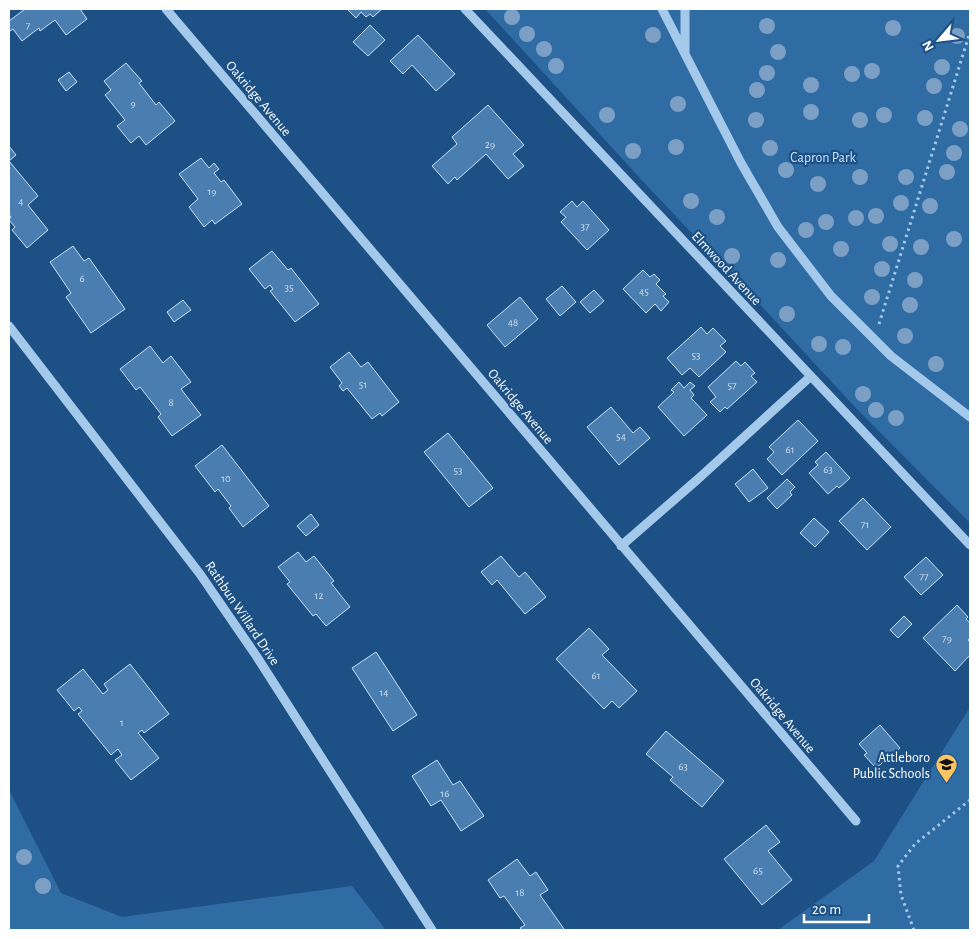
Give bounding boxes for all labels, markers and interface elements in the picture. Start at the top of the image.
north arrow [914,15,964,65]
house number: 7 [26,20,31,31]
text: N [920,38,937,53]
street label: Oakridge Avenue [223,58,294,139]
house number: 9 [130,98,136,109]
house number: 29 [485,139,495,150]
park label: Capron Park [790,151,856,165]
house number: 19 [208,186,216,197]
house number: 4 [18,196,24,207]
house number: 37 [580,221,590,232]
street label: Elmwood Avenue [689,229,764,308]
house number: 6 [79,273,85,284]
house number: 35 [284,282,294,293]
house number: 45 [639,286,649,297]
house number: 48 [508,317,518,328]
house number: 53 [691,350,701,361]
street label: Oakridge Avenue [485,366,556,447]
house number: 51 [359,379,367,390]
house number: 57 [727,380,737,391]
house number: 8 [168,397,174,408]
house number: 54 [616,431,626,442]
house number: 61 [786,444,794,455]
house number: 63 [823,464,833,475]
house number: 53 [453,465,463,476]
house number: 10 [221,473,231,484]
house number: 71 [861,519,869,530]
street label: Rathbun Willard Drive [202,559,282,668]
house number: 77 [919,571,929,582]
house number: 12 [315,590,323,601]
house number: 79 [942,633,952,644]
house number: 61 [592,670,600,681]
street label: Oakridge Avenue [747,675,818,756]
house number: 14 [379,687,389,698]
house number: 1 [120,717,124,728]
place label: Attleboro Public Schools [853,751,930,781]
school or university icon: Attleboro Public Schools [934,753,958,784]
house number: 63 [678,761,688,772]
house number: 16 [441,788,449,799]
house number: 65 [753,865,763,876]
house number: 18 [516,887,525,898]
scale bar [804,892,869,924]
text: 20 m [812,902,841,917]

